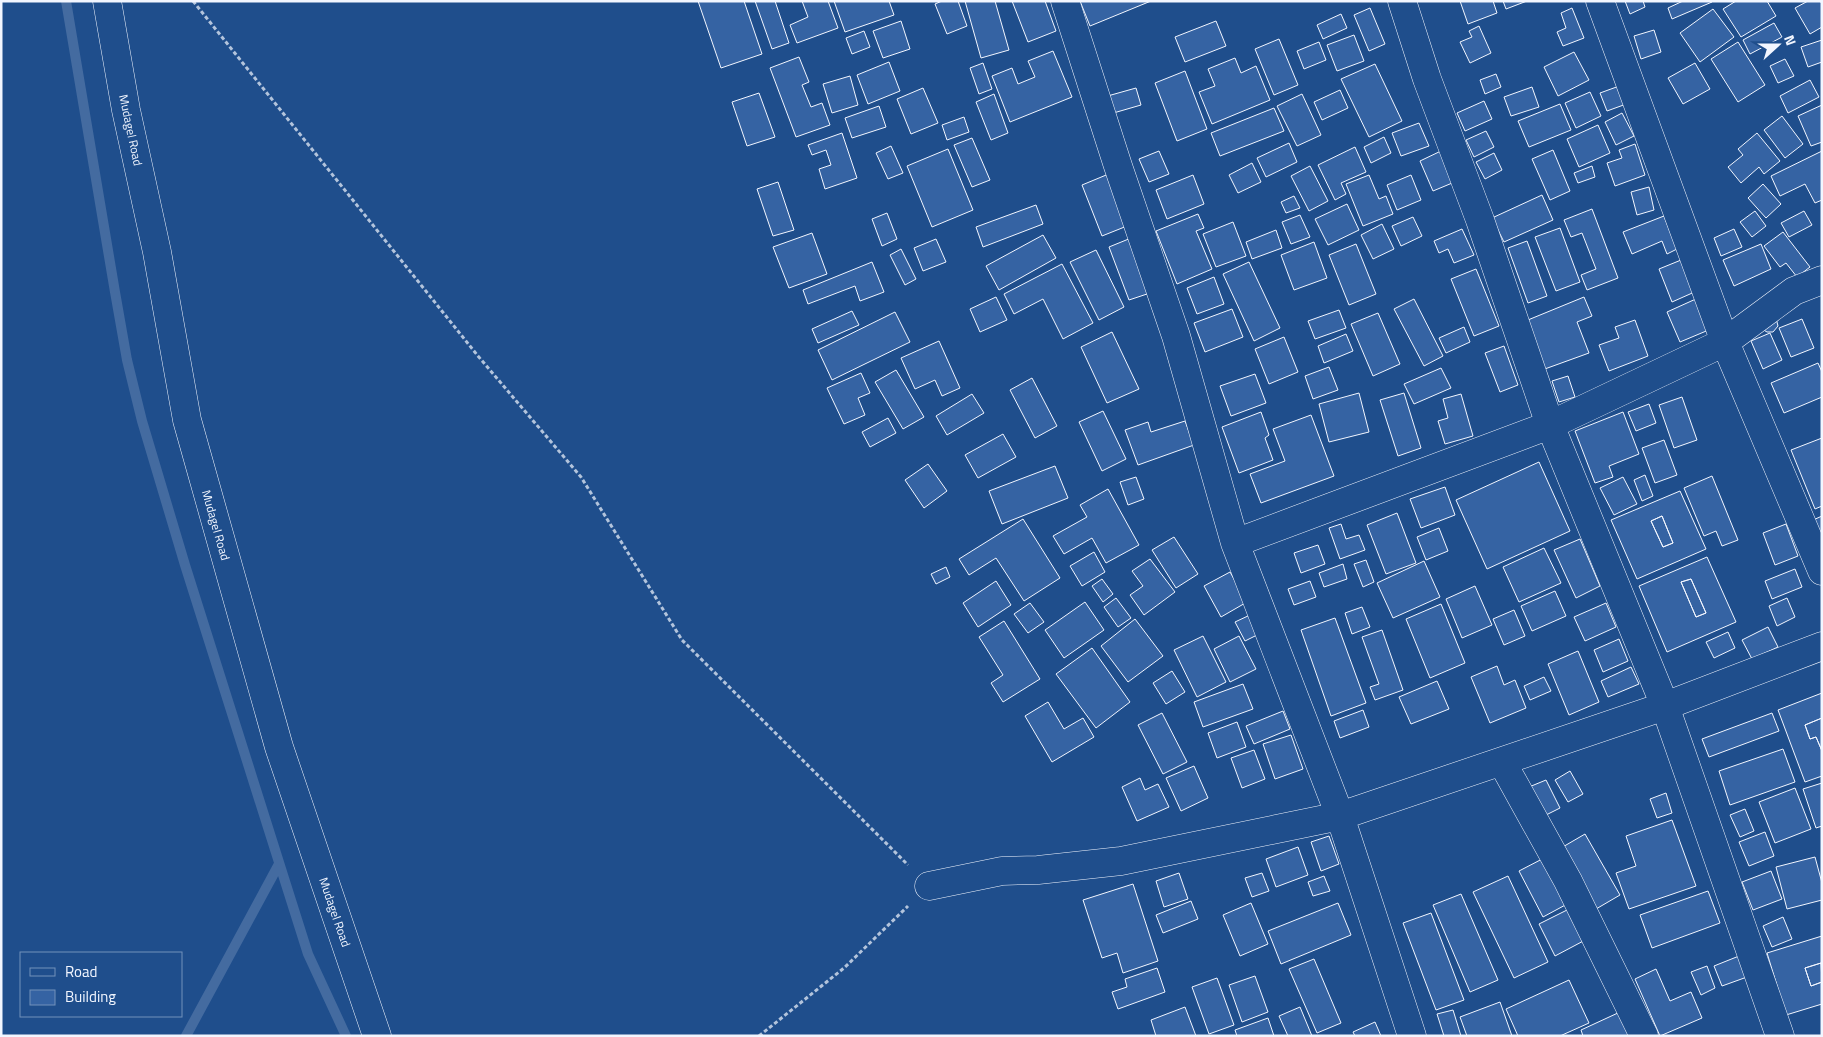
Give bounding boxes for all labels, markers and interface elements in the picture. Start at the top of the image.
north arrow [1753,20,1803,70]
text: N [1779,32,1802,48]
street label: Mudagel Road [114,93,148,167]
street label: Mudagel Road [197,488,235,562]
street label: Mudagel Road [314,875,356,949]
legend [20,952,182,1017]
text: Road [65,960,97,983]
text: Building [65,985,116,1008]

